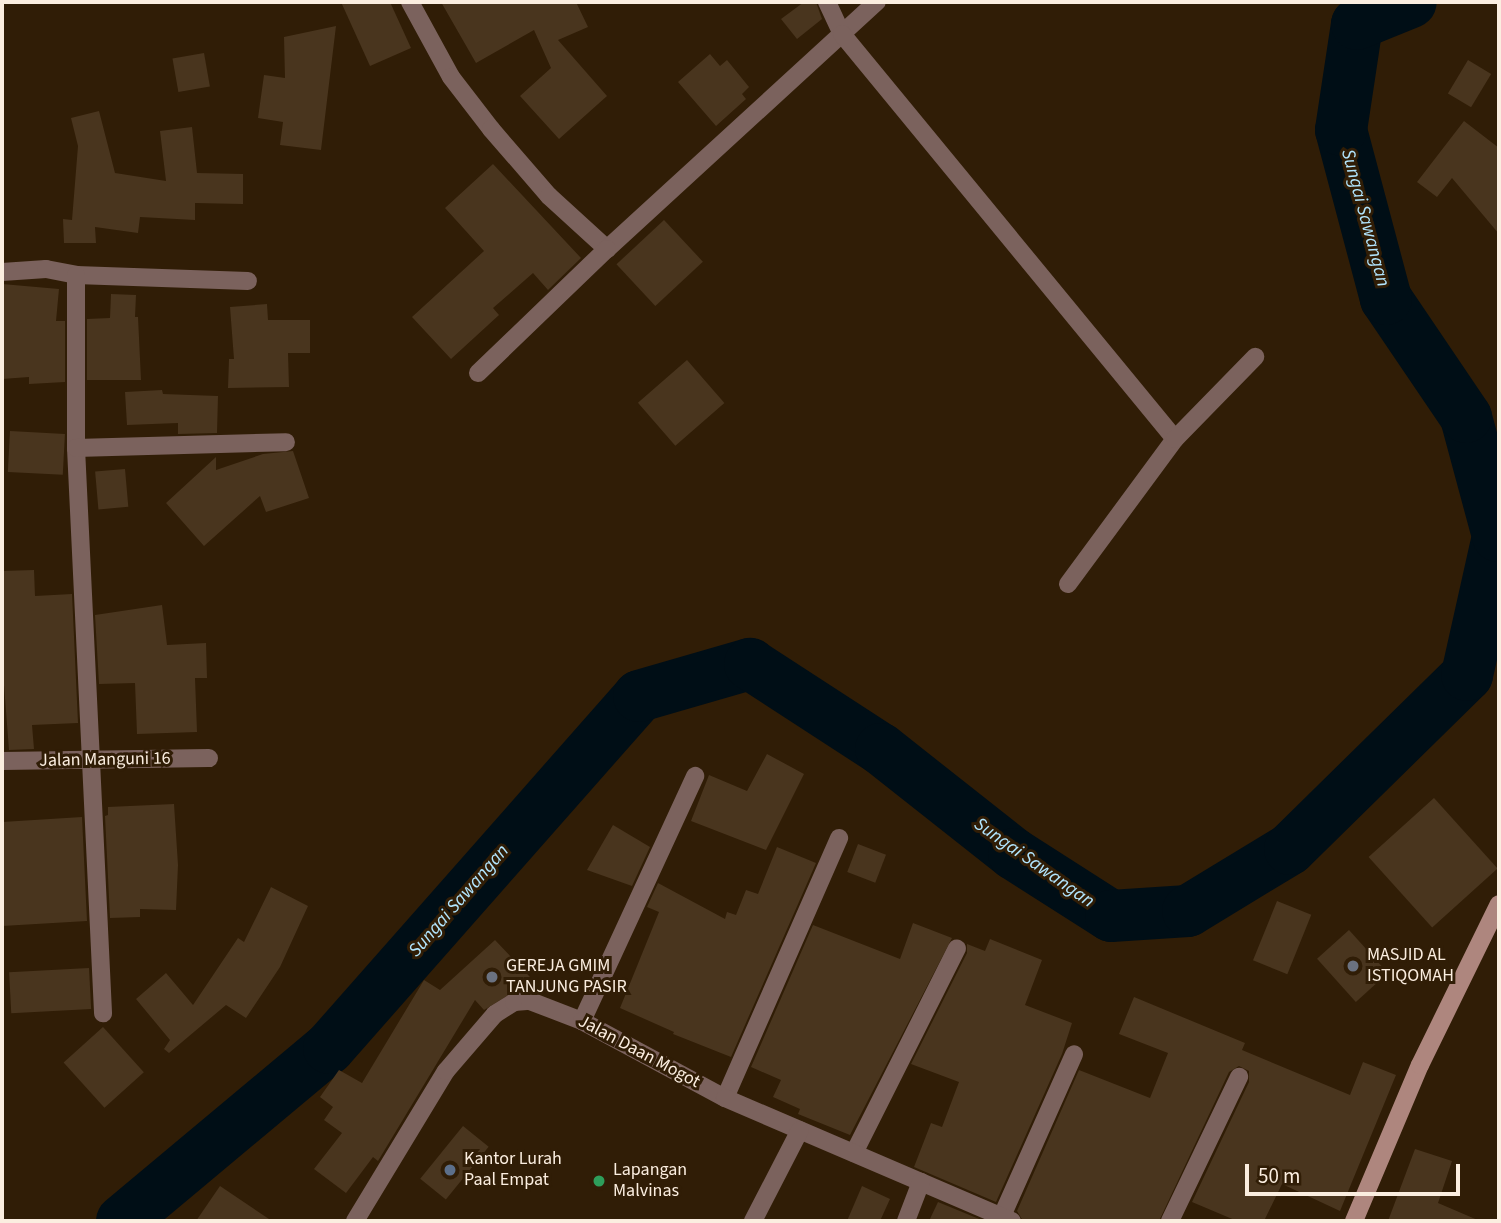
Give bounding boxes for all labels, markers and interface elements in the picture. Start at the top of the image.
water label: Sungai Sawangan [1336,147,1394,289]
street label: Jalan Manguni 16 [39,748,171,772]
water label: Sungai Sawangan [969,813,1099,913]
water label: Sungai Sawangan [404,840,514,962]
place label: MASJID AL ISTIQOMAH [1367,945,1454,988]
place label: GEREJA GMIM TANJUNG PASIR [506,956,627,998]
marker: MASJID AL ISTIQOMAH [1345,958,1361,974]
marker: GEREJA GMIM TANJUNG PASIR [484,969,500,985]
street label: Jalan Daan Mogot [574,1011,704,1093]
place label: Kantor Lurah Paal Empat [464,1149,562,1192]
scale bar [1249,1150,1464,1194]
place label: Lapangan Malvinas [613,1160,687,1202]
text: 50 m [1258,1161,1300,1191]
marker: Kantor Lurah Paal Empat [442,1162,458,1178]
marker: Lapangan Malvinas [591,1173,607,1189]

